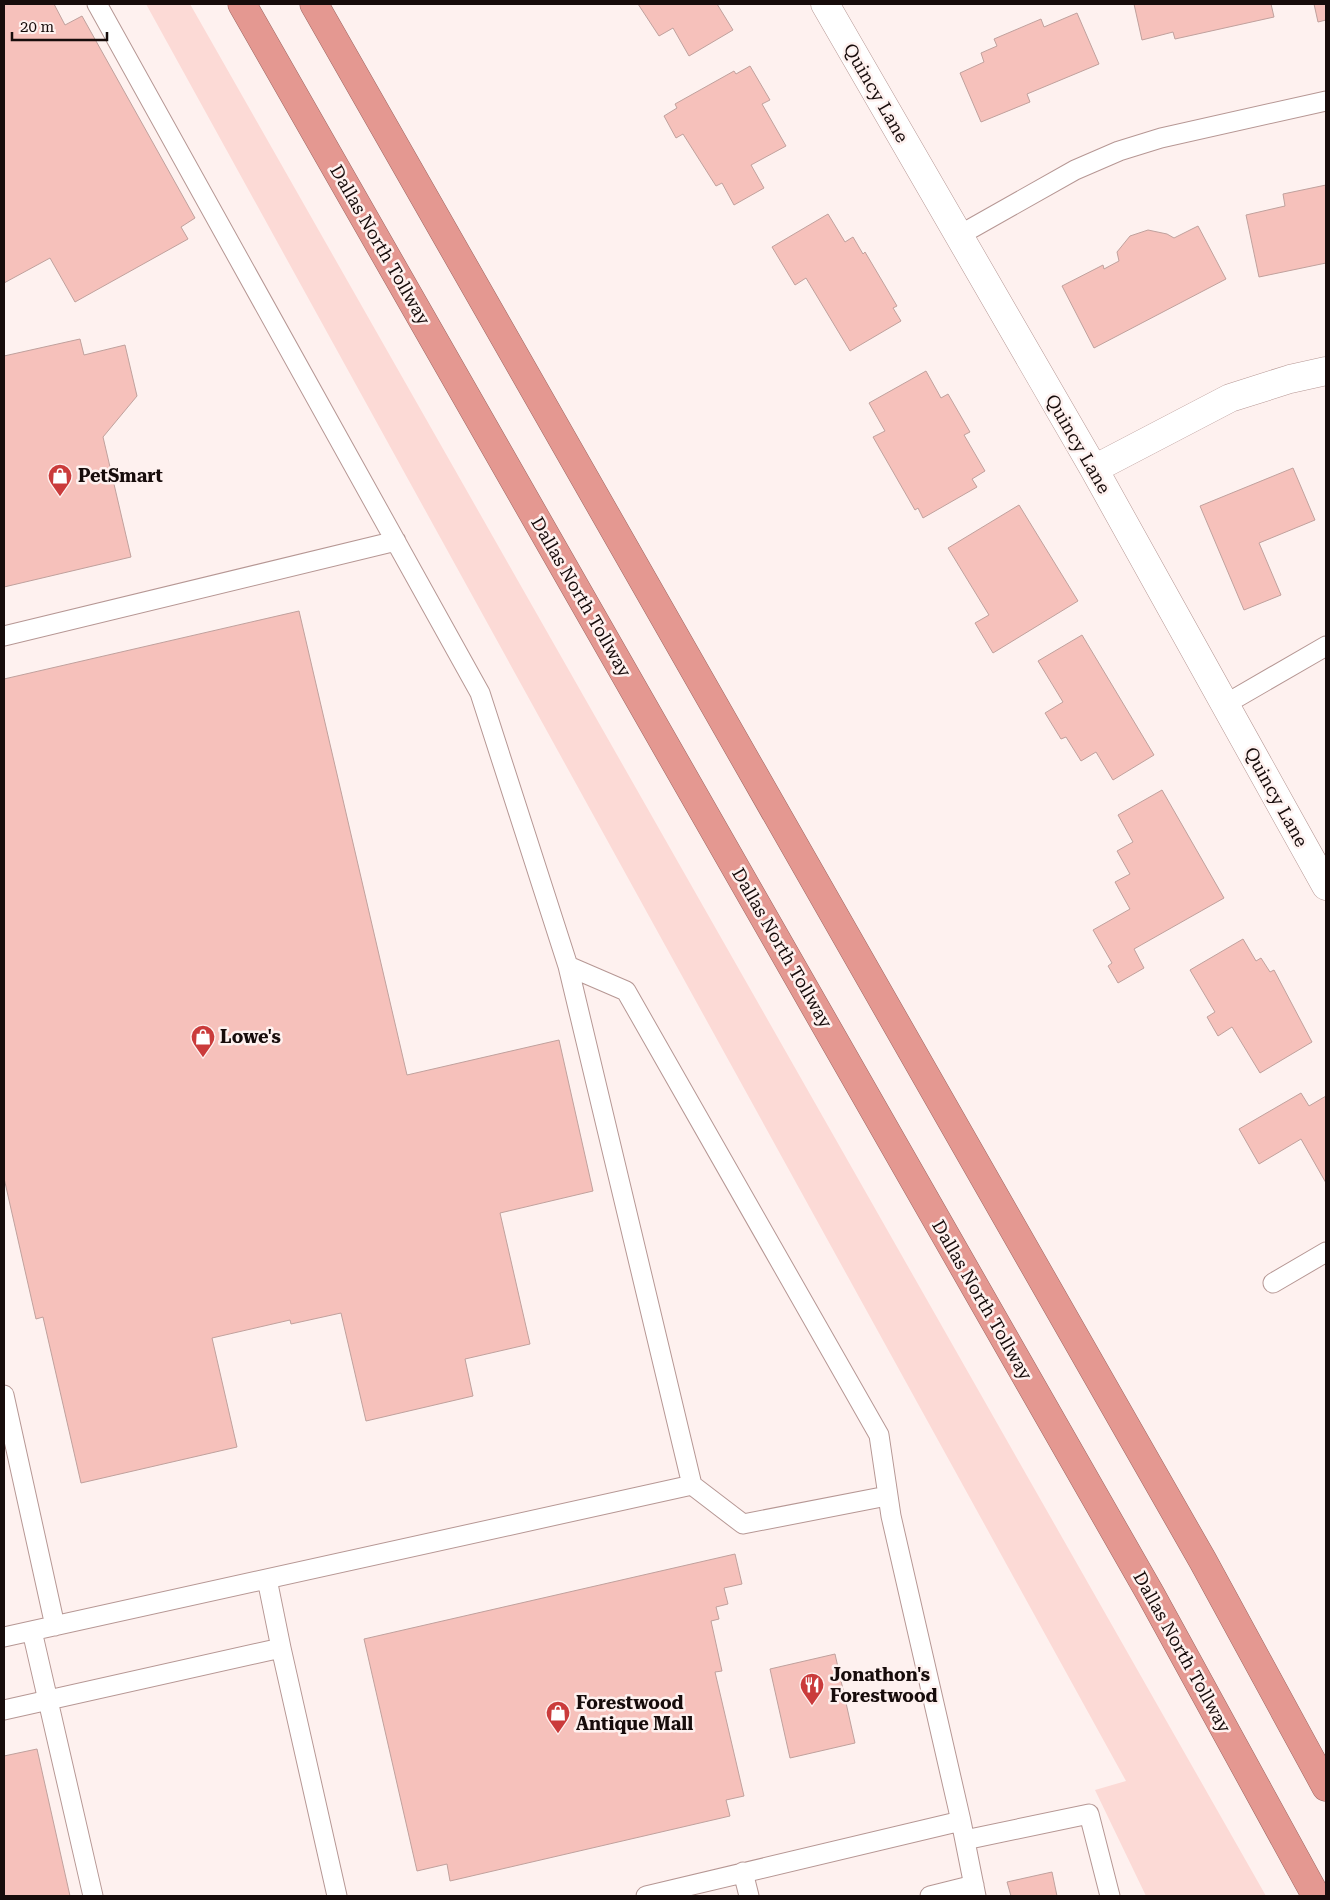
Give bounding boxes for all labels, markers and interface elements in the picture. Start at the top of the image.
scale bar [12,10,108,42]
text: 20 m [20,18,55,36]
street label: Quincy Lane [840,40,913,146]
street label: Dallas North Tollway [326,161,435,329]
street label: Quincy Lane [1042,391,1115,497]
shop icon: PetSmart [47,463,73,497]
place label: PetSmart [78,465,163,486]
street label: Dallas North Tollway [527,513,636,681]
street label: Quincy Lane [1240,743,1313,850]
street label: Dallas North Tollway [728,864,837,1032]
shop icon: Lowe's [190,1024,216,1058]
place label: Lowe's [220,1026,281,1047]
street label: Dallas North Tollway [928,1216,1037,1384]
street label: Dallas North Tollway [1129,1567,1236,1736]
place label: Jonathon's Forestwood [830,1664,938,1706]
restaurant icon: Jonathon's Forestwood [799,1672,825,1706]
place label: Forestwood Antique Mall [576,1692,693,1734]
shop icon: Forestwood Antique Mall [545,1700,571,1734]

